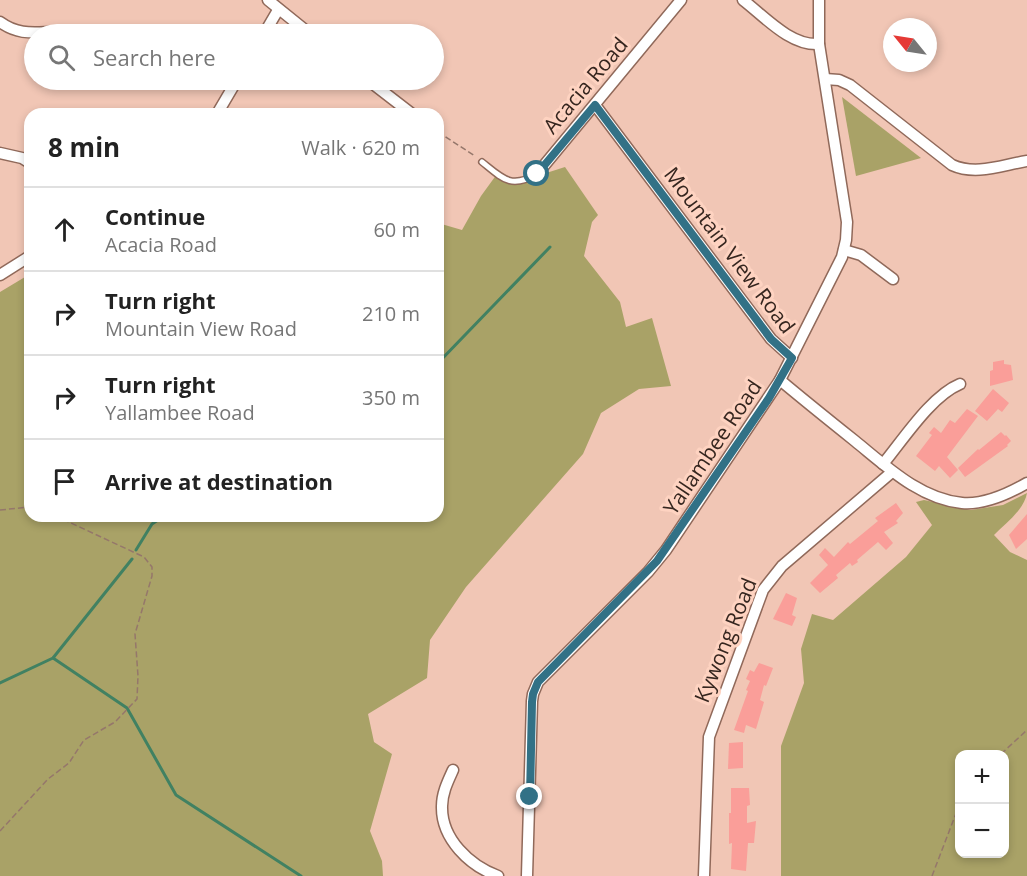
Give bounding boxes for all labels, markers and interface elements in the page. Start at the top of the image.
north arrow [883,18,937,72]
search box [24,24,444,90]
street label: Acacia Road [536,31,634,139]
icon: search [45,41,78,74]
text: Search here [93,42,216,72]
text: 8 min [48,129,120,165]
text: Walk · 620 m [301,134,420,161]
route start [523,160,549,186]
street label: Mountain View Road [658,161,802,339]
text: Continue [105,201,205,231]
icon: ahead [48,213,81,246]
text: 60 m [373,216,420,243]
text: Acacia Road [105,231,217,258]
text: Turn right [105,285,216,315]
icon: right [48,297,81,330]
text: 210 m [362,300,420,327]
text: Mountain View Road [105,315,297,342]
text: Turn right [105,369,216,399]
street label: Yallambee Road [656,374,768,520]
icon: right [48,381,81,414]
text: 350 m [362,384,420,411]
text: Yallambee Road [105,399,255,426]
icon: arrive [48,465,81,498]
text: Arrive at destination [105,466,333,496]
street label: Kywong Road [687,573,763,707]
map controls [955,750,1009,858]
button: + [955,750,1009,804]
route end [516,783,542,809]
button: − [955,804,1009,858]

